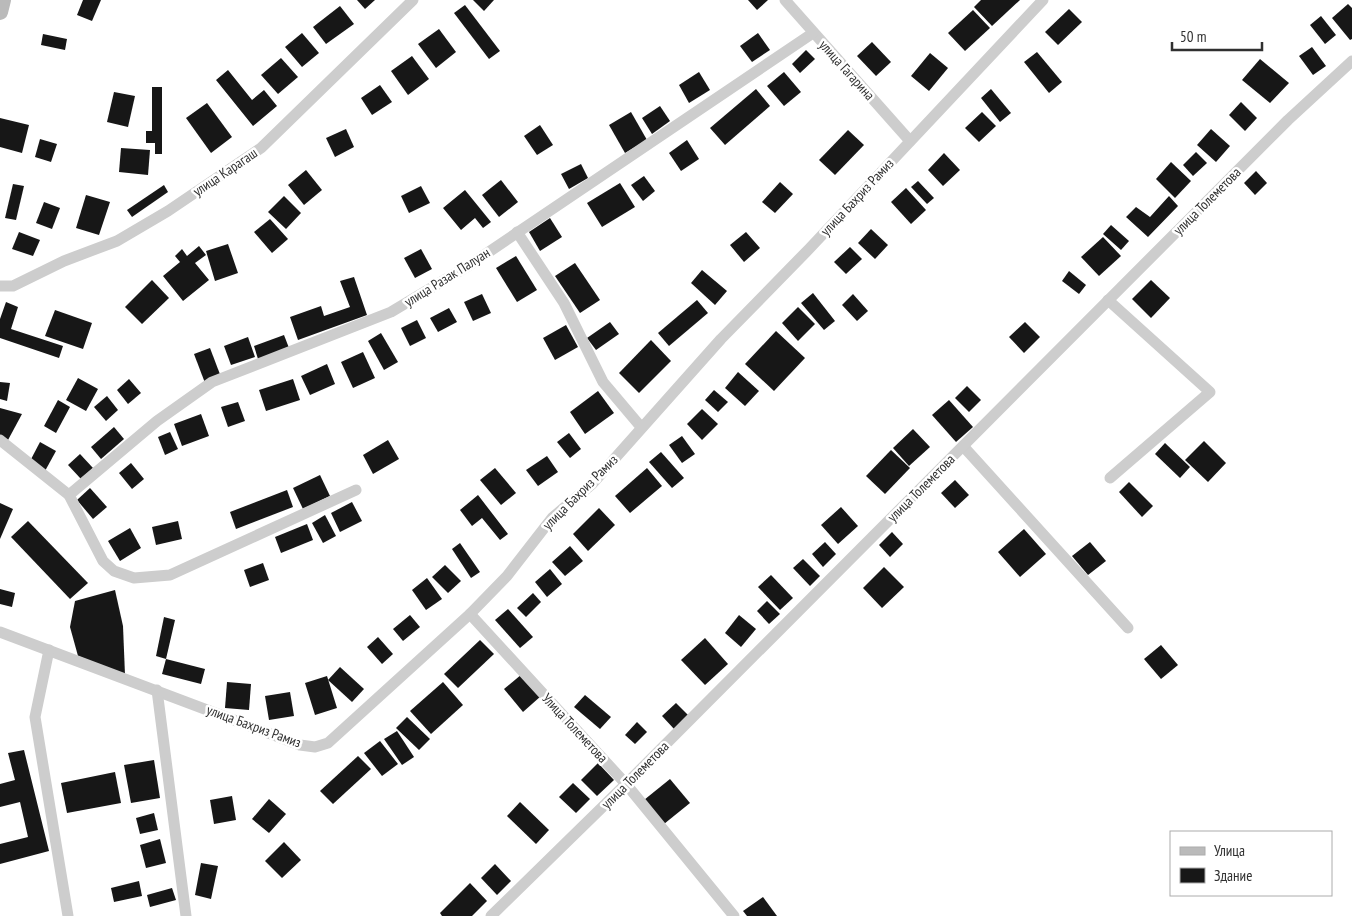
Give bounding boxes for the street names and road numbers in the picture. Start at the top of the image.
street label: улица Гагарина [815,36,879,104]
street label: улица Карагаш [189,144,261,200]
street label: улица Бахриз Рамиз [817,154,898,239]
street label: улица Толеметова [1169,163,1245,239]
street label: улица Разак Палуан [401,243,493,311]
street label: улица Бахриз Рамиз [539,450,622,533]
street label: улица Толеметова [883,450,959,526]
street label: Улица Толеметова [538,689,612,767]
street label: улица Бахриз Рамиз [204,701,304,751]
street label: улица Толеметова [597,737,673,813]

